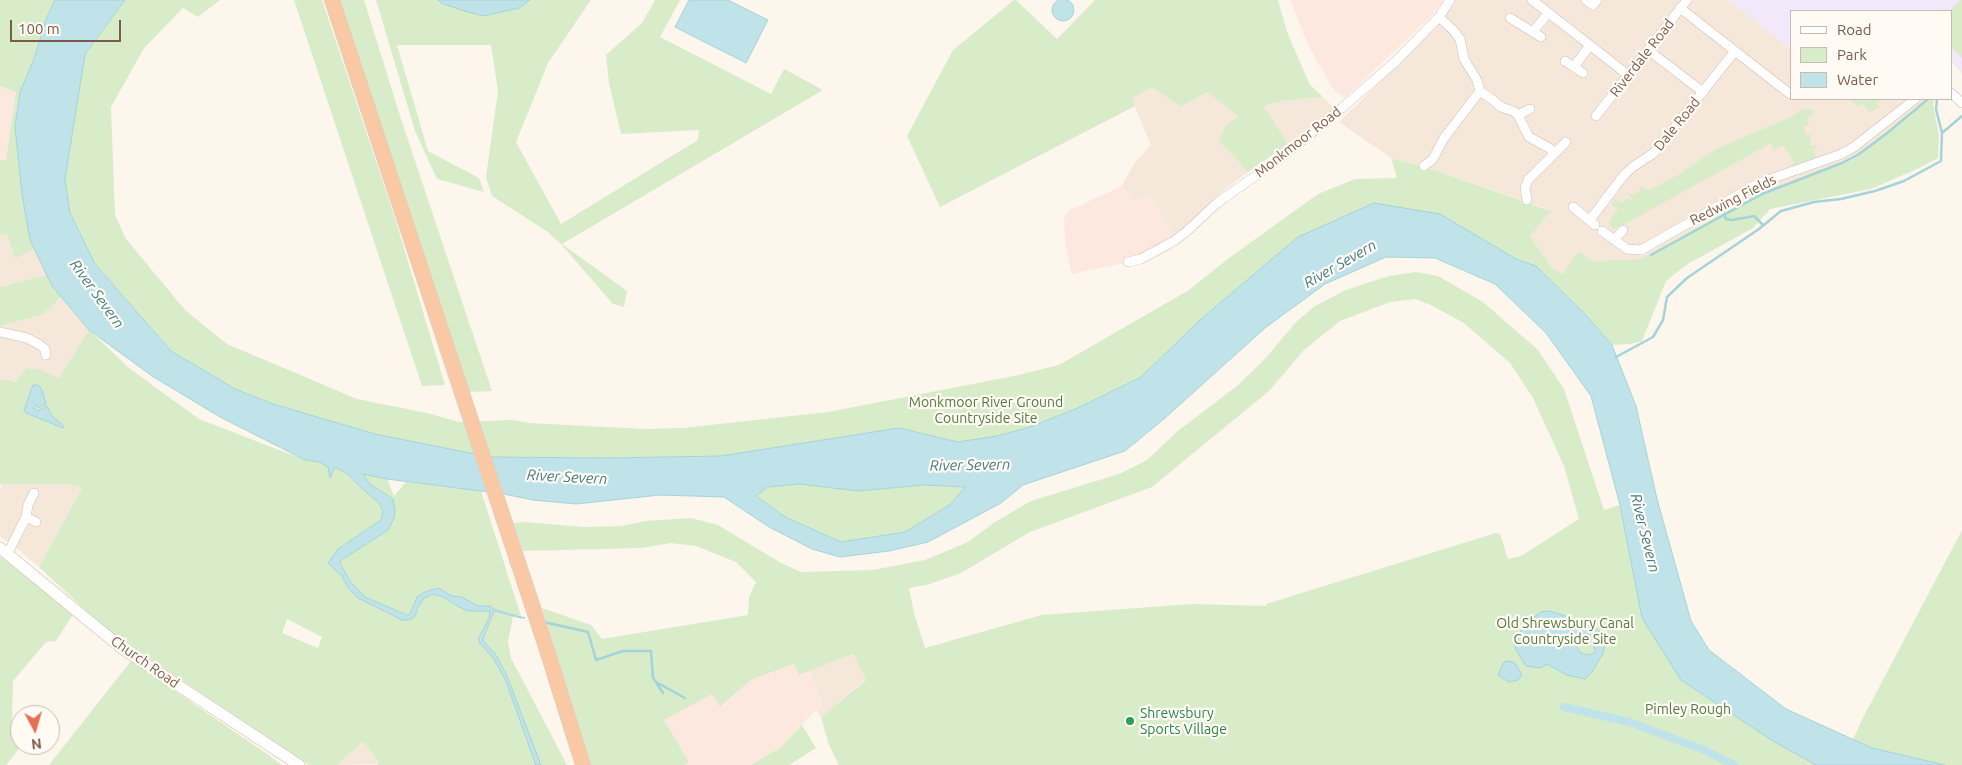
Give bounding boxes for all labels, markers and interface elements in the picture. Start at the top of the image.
scale bar [12,10,124,42]
legend [1790,10,1952,100]
street label: Riverdale Road [1606,16,1678,100]
text: 100 m [18,20,60,37]
text: Road [1837,21,1872,38]
text: Park [1837,46,1867,63]
text: Water [1837,71,1878,88]
street label: Dale Road [1650,94,1704,154]
street label: Monkmoor Road [1252,103,1344,181]
street label: Redwing Fields [1687,171,1779,229]
water label: River Severn [1301,236,1379,292]
water label: River Severn [66,256,128,332]
park label: Monkmoor River Ground Countryside Site [909,394,1063,427]
water label: River Severn [929,455,1011,475]
water label: River Severn [526,466,608,488]
water label: River Severn [1627,492,1663,574]
park label: Old Shrewsbury Canal Countryside Site [1496,615,1634,648]
street label: Church Road [107,632,183,692]
park label: Pimley Rough [1645,701,1731,717]
north arrow [10,705,60,755]
place label: Shrewsbury Sports Village [1140,705,1227,738]
marker: Shrewsbury Sports Village [1124,715,1136,727]
text: N [30,735,43,752]

